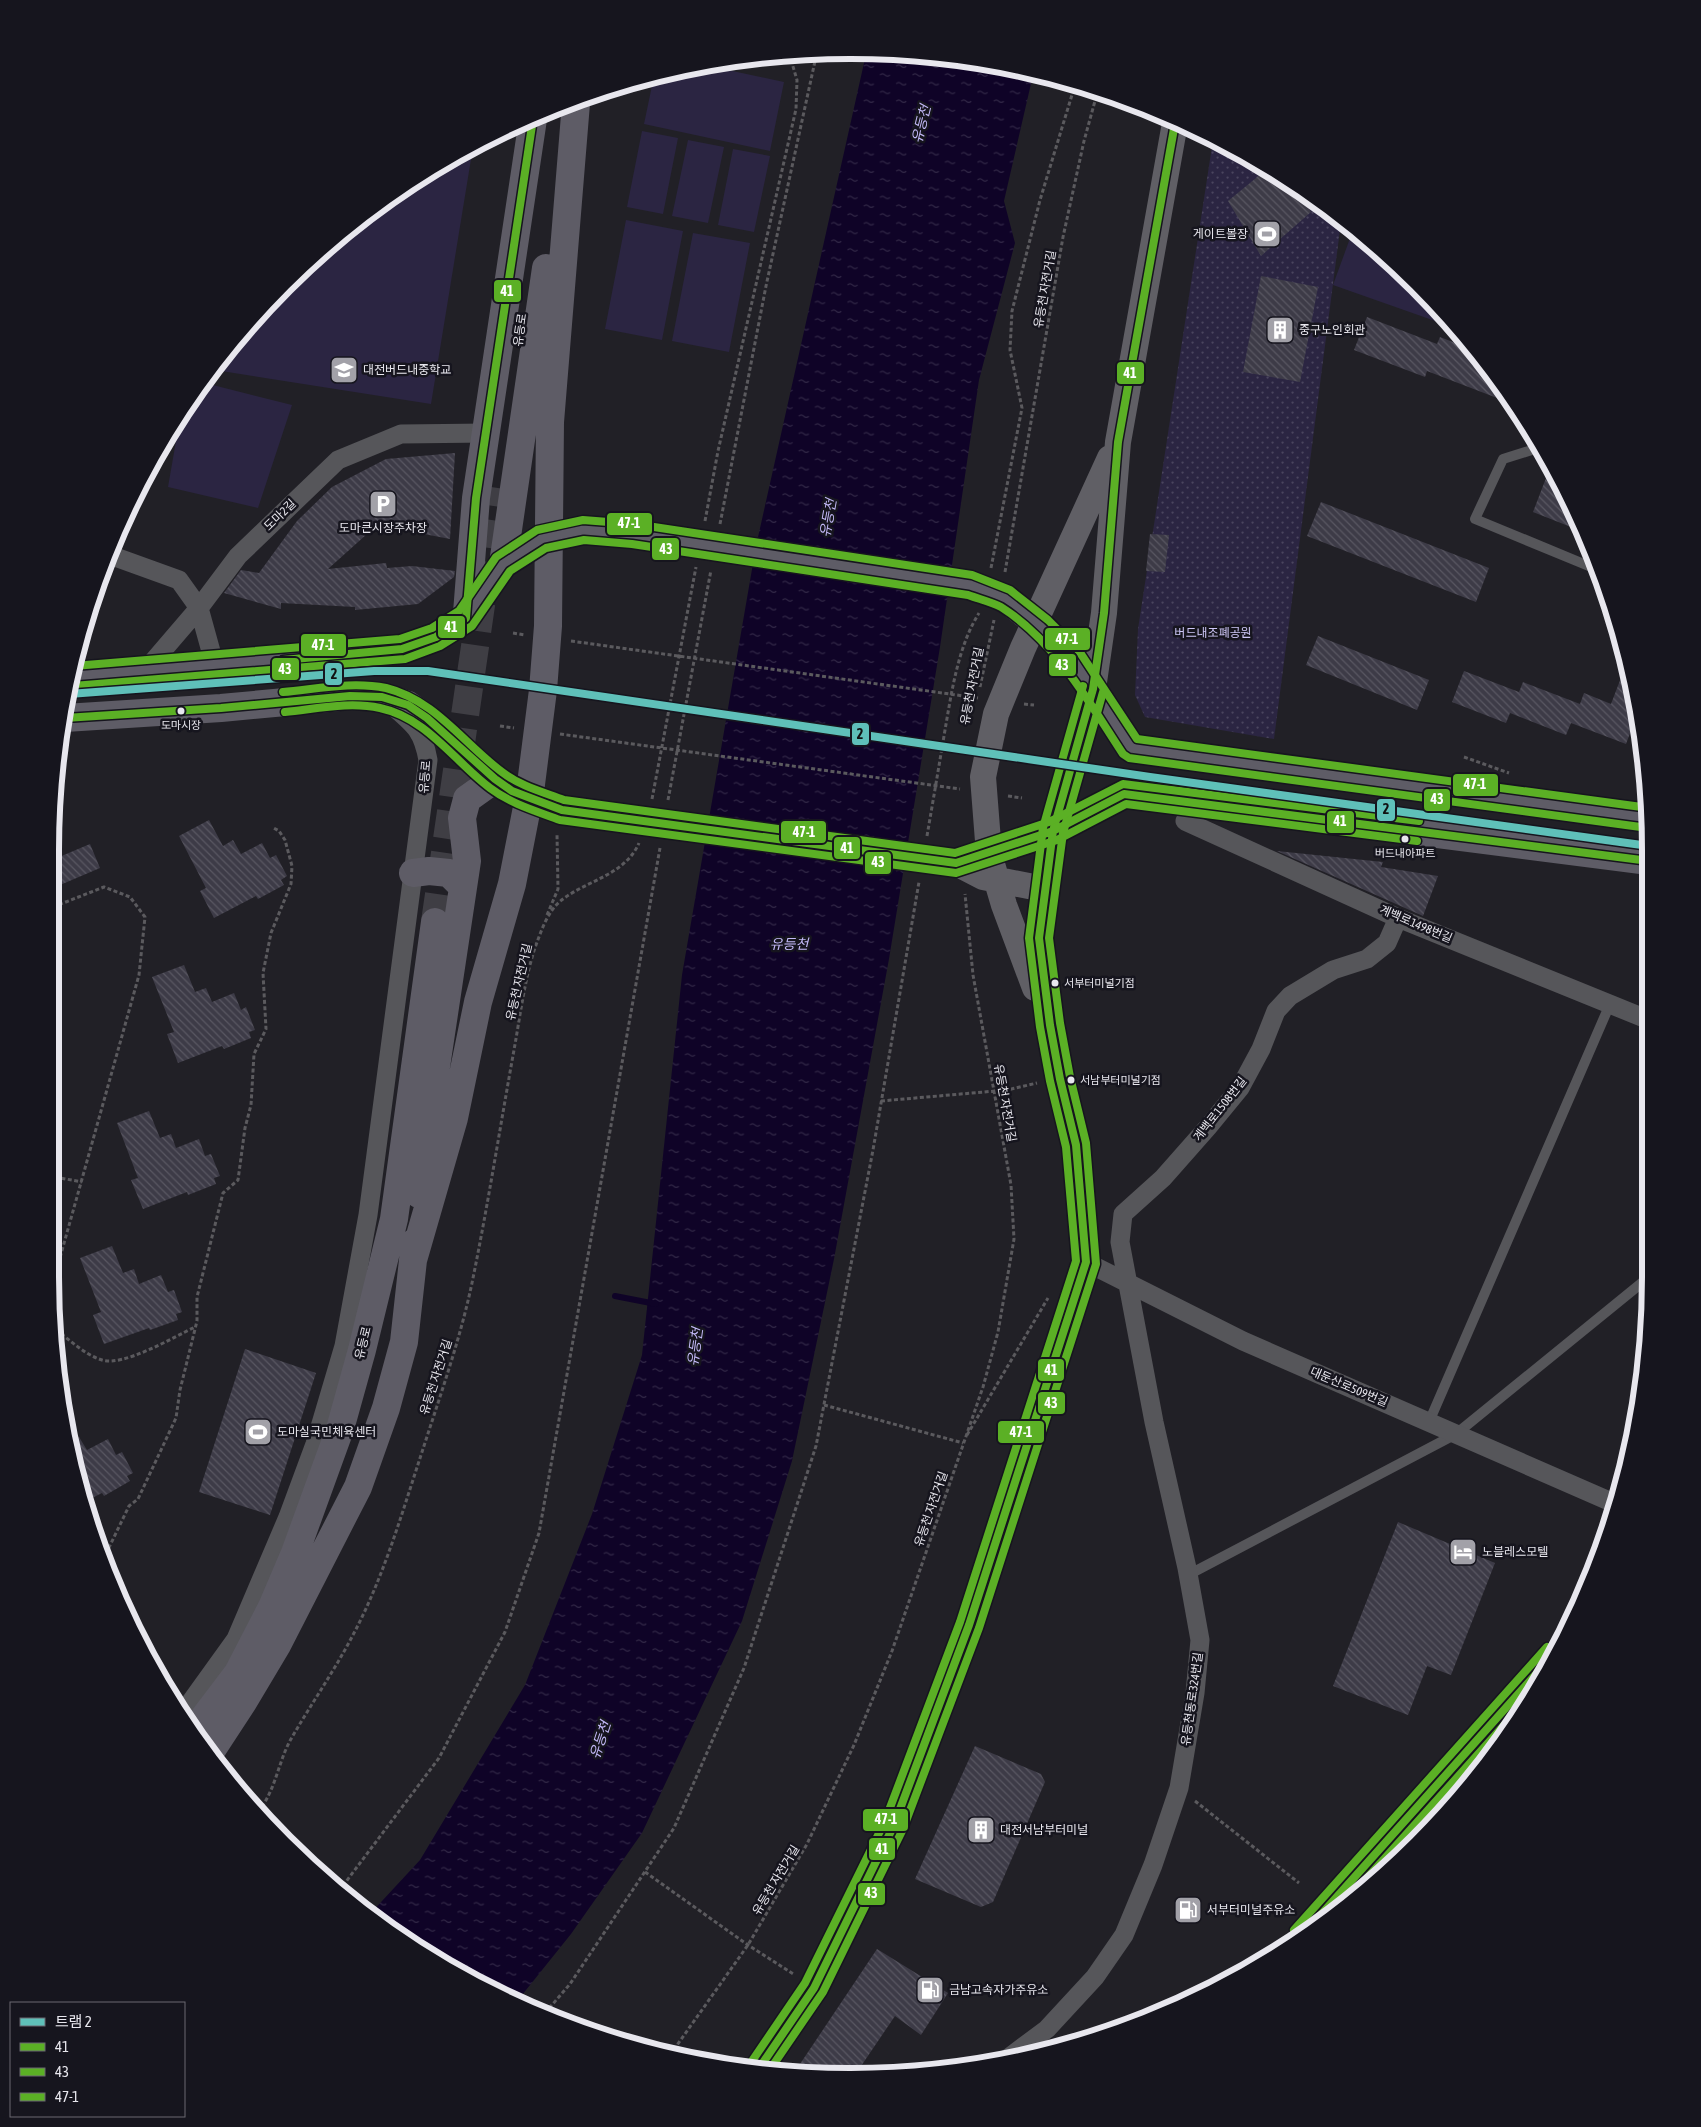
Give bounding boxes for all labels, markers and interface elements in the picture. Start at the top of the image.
water label: 유등천 [909,102,934,145]
sports icon: 게이트볼장 [1252,219,1282,249]
place label: 게이트볼장 [1193,227,1248,241]
street label: 유등천 자전거길 [1031,249,1059,329]
line badge: 41 [493,279,522,303]
text: 41 [499,283,514,299]
street label: 유등로 [511,313,529,347]
building icon: 중구노인회관 [1265,315,1295,345]
place label: 중구노인회관 [1299,323,1365,337]
school or university icon: 대전버드내중학교 [329,355,359,385]
line badge: 41 [1116,361,1145,385]
place label: 대전버드내중학교 [363,363,451,377]
text: 41 [1122,365,1137,381]
parking icon: 도마큰시장주차장 [368,489,398,519]
water label: 유등천 [817,496,839,538]
street label: 도마2길 [261,497,299,533]
line badge: 47-1 [606,512,653,536]
text: 47-1 [617,515,641,531]
place label: 도마큰시장주차장 [339,521,427,535]
line badge: 43 [651,537,680,561]
text: 43 [658,541,673,557]
line badge: 41 [437,615,466,639]
text: 41 [443,619,458,635]
park label: 버드내조폐공원 [1174,626,1252,640]
line badge: 47-1 [1044,627,1091,651]
text: 47-1 [1055,631,1079,647]
line badge: 47-1 [300,633,347,657]
text: 47-1 [311,637,335,653]
street label: 유등천 자전거길 [958,646,986,726]
line badge: 43 [1048,653,1077,677]
line badge: 43 [271,657,300,681]
text: 43 [1054,657,1069,673]
text: 43 [277,661,292,677]
line badge: 2 [324,662,343,686]
text: 2 [331,666,338,682]
marker: 도마시장 [176,706,186,716]
place label: 도마시장 [161,719,201,731]
line badge: 2 [851,722,870,746]
text: 2 [857,726,864,742]
street label: 유등로 [417,760,433,794]
line badge: 47-1 [1452,773,1499,797]
text: 47-1 [1463,776,1487,792]
line badge: 43 [1423,788,1451,812]
text: 43 [1429,791,1444,807]
line badge: 2 [1376,798,1396,822]
text: 2 [1383,801,1390,817]
line badge: 41 [1326,810,1355,834]
text: 41 [1332,813,1347,829]
line badge: 47-1 [780,820,827,844]
text: 47-1 [792,824,816,840]
marker: 버드내아파트 [1400,834,1410,844]
line badge: 41 [833,836,861,860]
text: 41 [839,840,854,856]
place label: 버드내아파트 [1375,847,1435,859]
line badge: 43 [864,851,892,875]
text: 43 [870,854,885,870]
street label: 계백로1498번길 [1377,902,1455,946]
water label: 유등천 [770,936,809,952]
street label: 유등천 자전거길 [503,942,535,1022]
place label: 서부터미널기점 [1064,977,1135,989]
marker: 서부터미널기점 [1050,978,1060,988]
street label: 유등천 자전거길 [991,1063,1019,1143]
place label: 서남부터미널기점 [1080,1074,1161,1086]
street label: 계백로1508번길 [1191,1074,1249,1144]
marker: 서남부터미널기점 [1066,1075,1076,1085]
street label: 유등로 [352,1325,374,1361]
water label: 유등천 [684,1326,706,1367]
street label: 유등천 자전거길 [417,1337,455,1417]
line badge: 41 [1037,1358,1065,1382]
text: 41 [1043,1362,1058,1378]
street label: 대둔산로509번길 [1308,1364,1390,1410]
line badge: 43 [1037,1391,1066,1415]
text: 43 [1043,1395,1058,1411]
sports icon: 도마실국민체육센터 [243,1417,273,1447]
line badge: 47-1 [997,1420,1045,1444]
text: 47-1 [1009,1424,1033,1440]
place label: 도마실국민체육센터 [277,1425,376,1439]
street label: 유등천 자전거길 [912,1469,950,1549]
hotel icon: 노블레스모텔 [1448,1537,1478,1567]
place label: 노블레스모텔 [1482,1545,1548,1559]
street label: 유등천동로324번길 [1179,1651,1205,1747]
water label: 유등천 [586,1718,614,1761]
line badge: 47-1 [862,1808,909,1832]
text: 47-1 [874,1811,898,1827]
building icon: 대전서남부터미널 [966,1815,996,1845]
place label: 대전서남부터미널 [1000,1823,1088,1837]
line badge: 41 [868,1837,896,1861]
text: 41 [874,1841,889,1857]
street label: 유등천 자전거길 [750,1843,802,1917]
line badge: 43 [857,1882,886,1906]
text: 43 [863,1885,878,1901]
fuel station icon: 서부터미널주유소 [1173,1895,1203,1925]
place label: 서부터미널주유소 [1207,1903,1295,1917]
fuel station icon: 금남고속자가주유소 [915,1975,945,2005]
place label: 금남고속자가주유소 [949,1983,1048,1997]
legend [10,2002,185,2117]
text: 트램 2 [55,2013,92,2030]
text: 41 [55,2038,69,2055]
text: 43 [55,2063,69,2080]
text: 47-1 [55,2088,79,2105]

